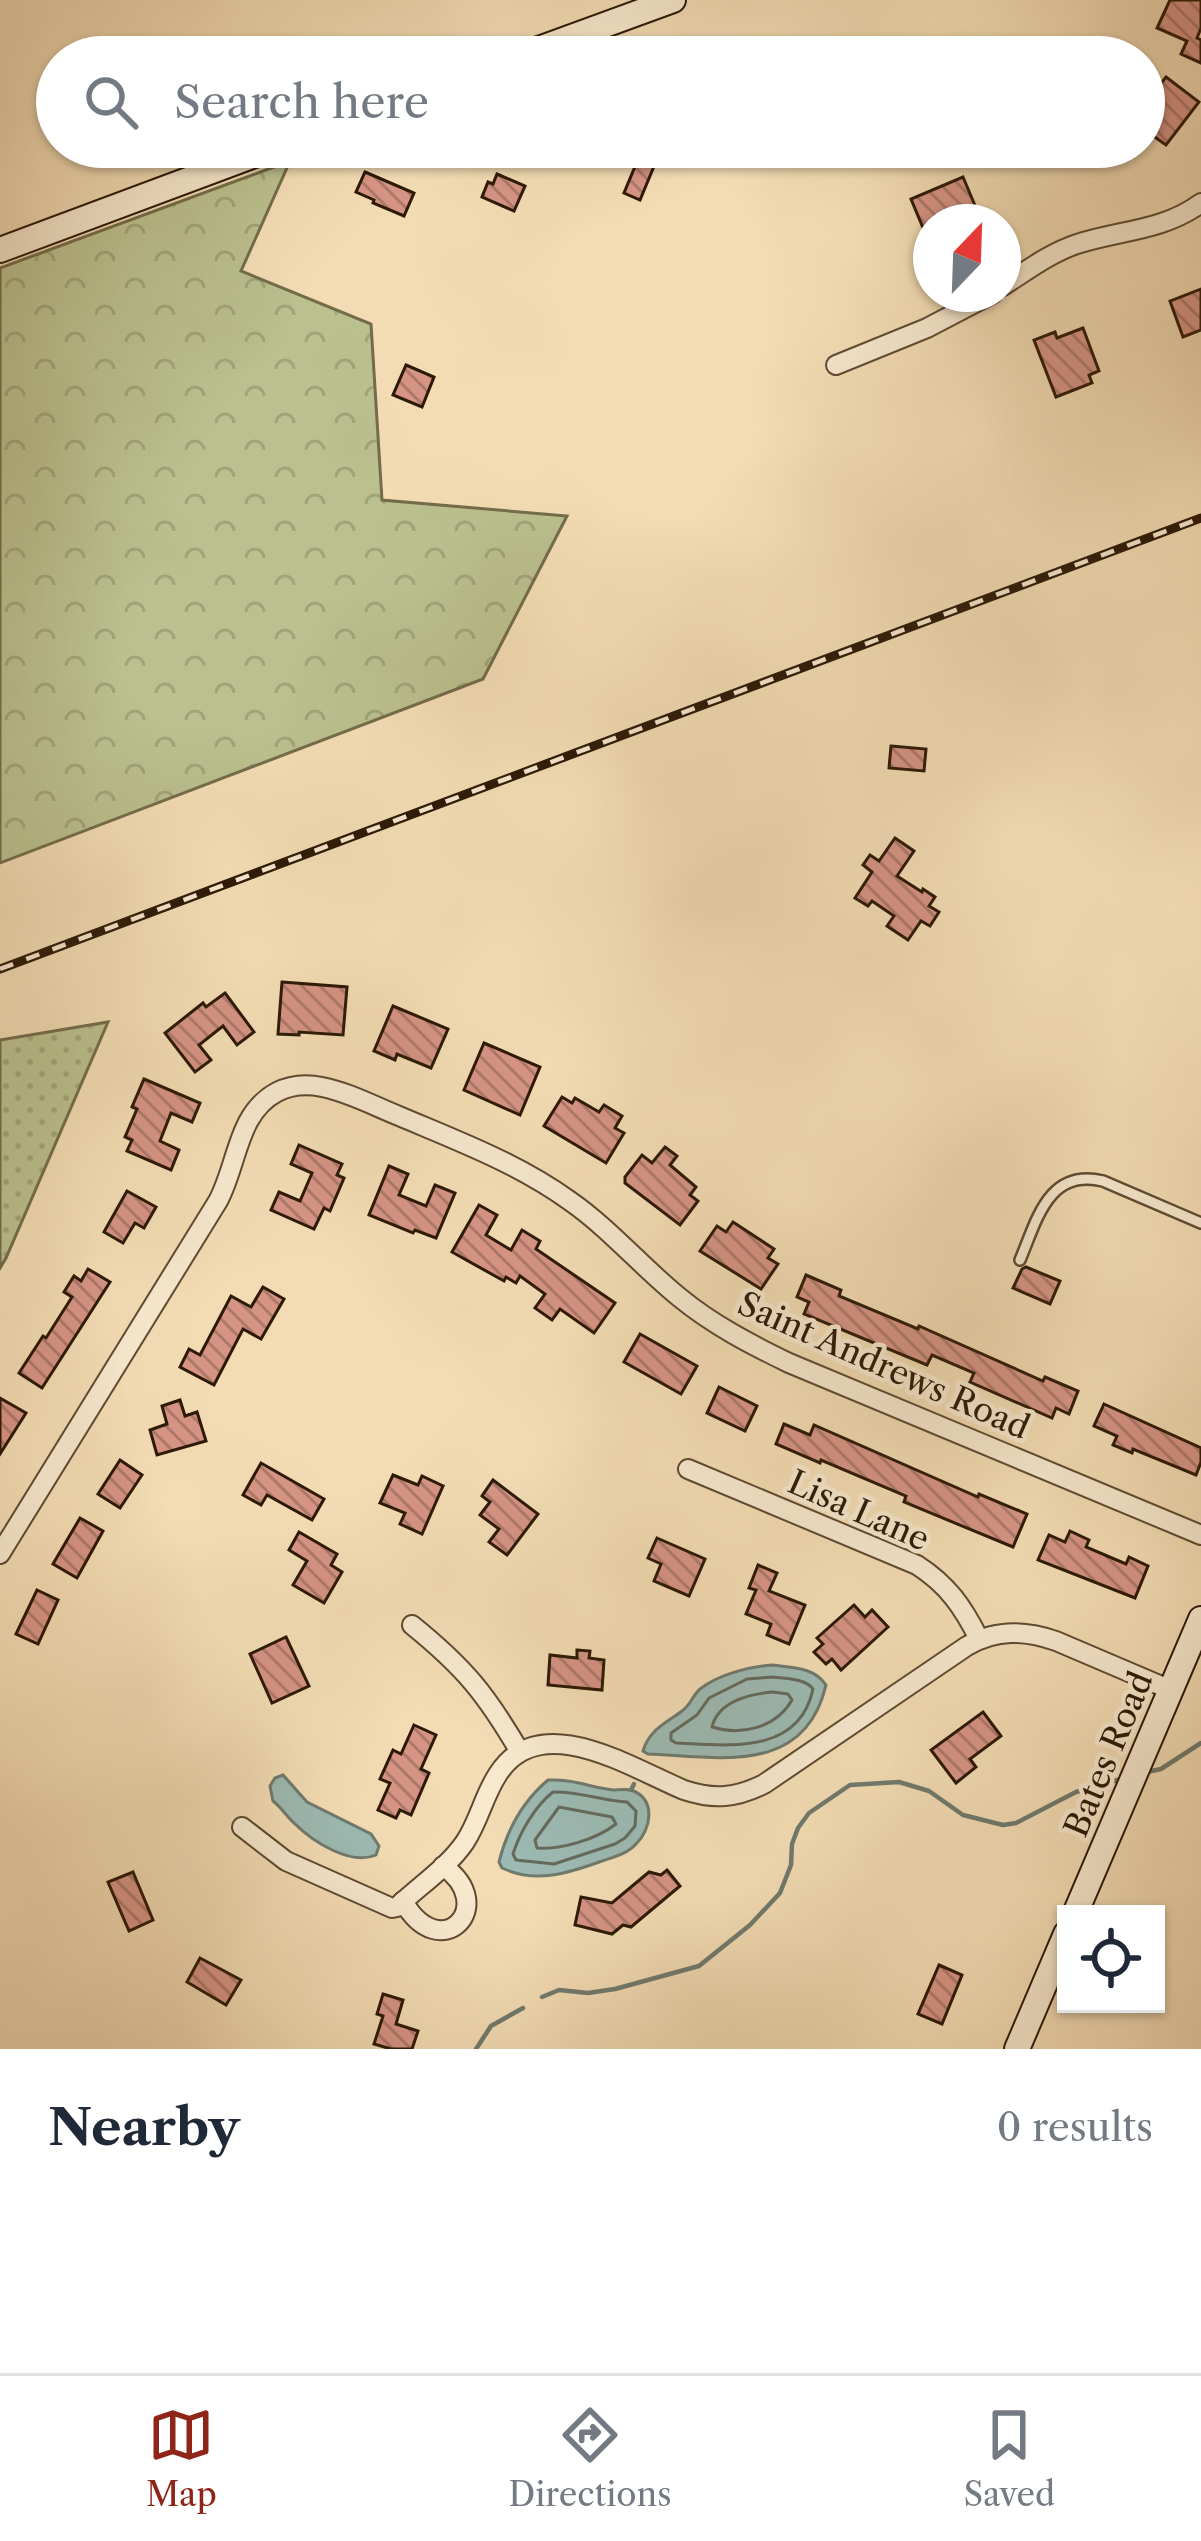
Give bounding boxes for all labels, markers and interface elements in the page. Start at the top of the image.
search box [36,36,1165,168]
icon: search [78,69,144,135]
text: Search here [174,74,429,130]
north arrow [913,204,1021,312]
street label: Saint Andrews Road [732,1283,1036,1448]
street label: Lisa Lane [782,1461,936,1560]
street label: Bates Road [1055,1665,1162,1843]
map controls [1057,1905,1165,2013]
button: locate [1057,1905,1165,2013]
text: Nearby [48,2096,240,2158]
text: 0 results [997,2103,1153,2151]
tab: Map [146,2402,217,2515]
tab: Directions [509,2402,672,2515]
tab: Saved [963,2402,1055,2515]

